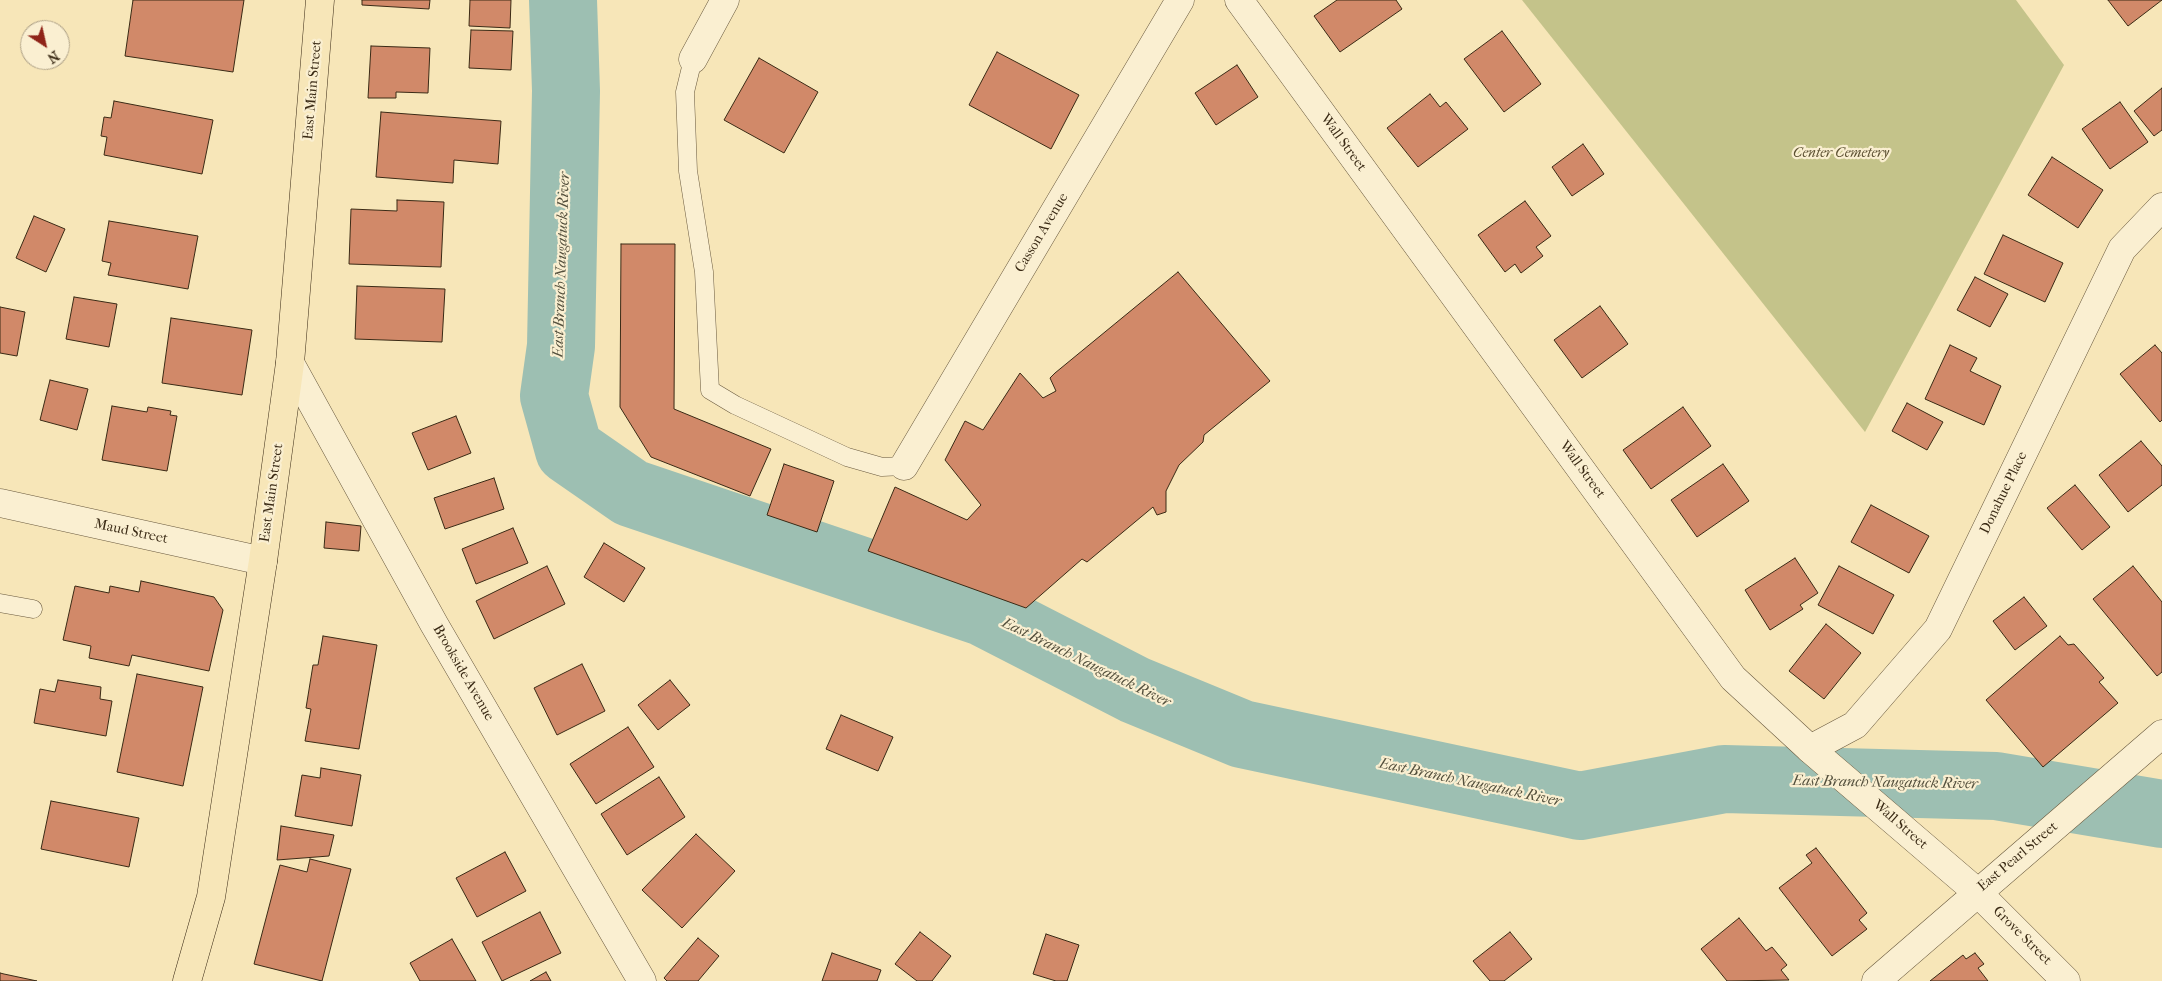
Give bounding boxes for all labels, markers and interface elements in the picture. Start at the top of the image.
north arrow [20,20,70,70]
street label: East Main Street [300,40,326,140]
text: N [44,47,63,67]
street label: Wall Street [1317,111,1369,175]
park label: Center Cemetery [1793,146,1889,162]
water label: East Branch Naugatuck River [550,172,574,358]
street label: Casson Avenue [1012,190,1072,276]
street label: Wall Street [1556,438,1608,502]
street label: East Main Street [257,442,287,544]
street label: Donahue Place [1977,449,2031,537]
street label: Maud Street [93,516,169,548]
water label: East Branch Naugatuck River [999,614,1173,712]
street label: Brookside Avenue [429,622,497,724]
water label: East Branch Naugatuck River [1377,755,1563,811]
water label: East Branch Naugatuck River [1792,772,1978,794]
street label: Wall Street [1869,797,1931,853]
street label: East Pearl Street [1975,819,2061,895]
street label: Grove Street [1989,903,2055,969]

